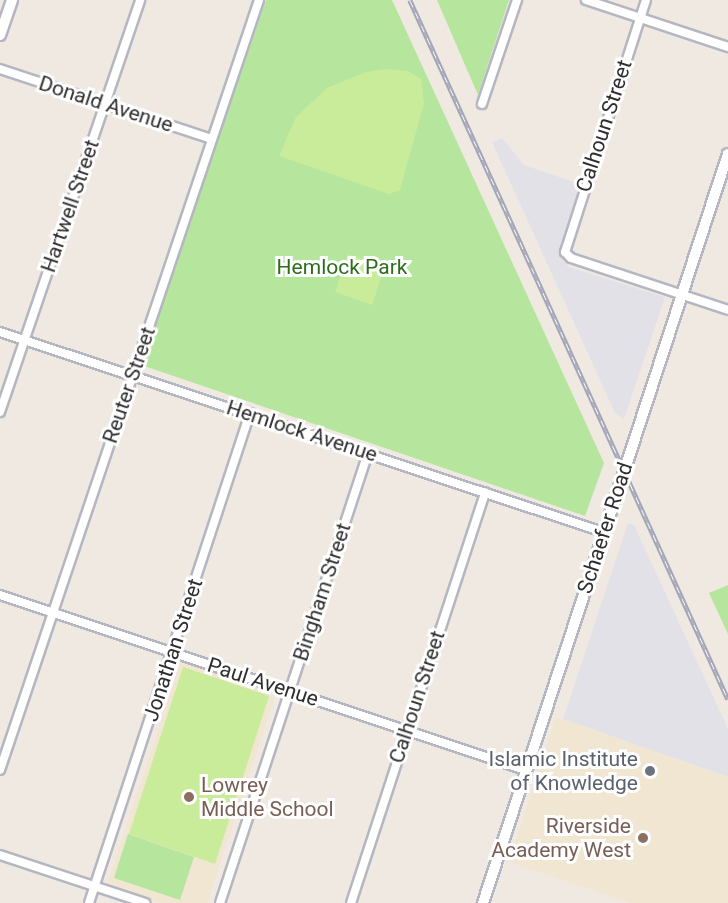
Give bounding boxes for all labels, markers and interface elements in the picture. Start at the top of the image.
street label: Calhoun Street [571,57,637,195]
street label: Donald Avenue [36,70,176,138]
street label: Hartwell Street [36,136,104,276]
park label: Hemlock Park [277,254,407,280]
street label: Reuter Street [97,324,161,446]
street label: Hemlock Avenue [223,395,381,467]
street label: Schaefer Road [572,459,638,597]
street label: Bingham Street [288,520,356,664]
street label: Jonathan Street [138,575,208,725]
street label: Calhoun Street [384,628,450,766]
street label: Paul Avenue [204,652,322,712]
place label: Islamic Institute of Knowledge [489,746,638,796]
marker: Islamic Institute of Knowledge [643,764,657,778]
place label: Lowrey Middle School [201,772,334,822]
marker: Lowrey Middle School [182,790,196,804]
place label: Riverside Academy West [491,813,631,863]
marker: Riverside Academy West [636,831,650,845]

